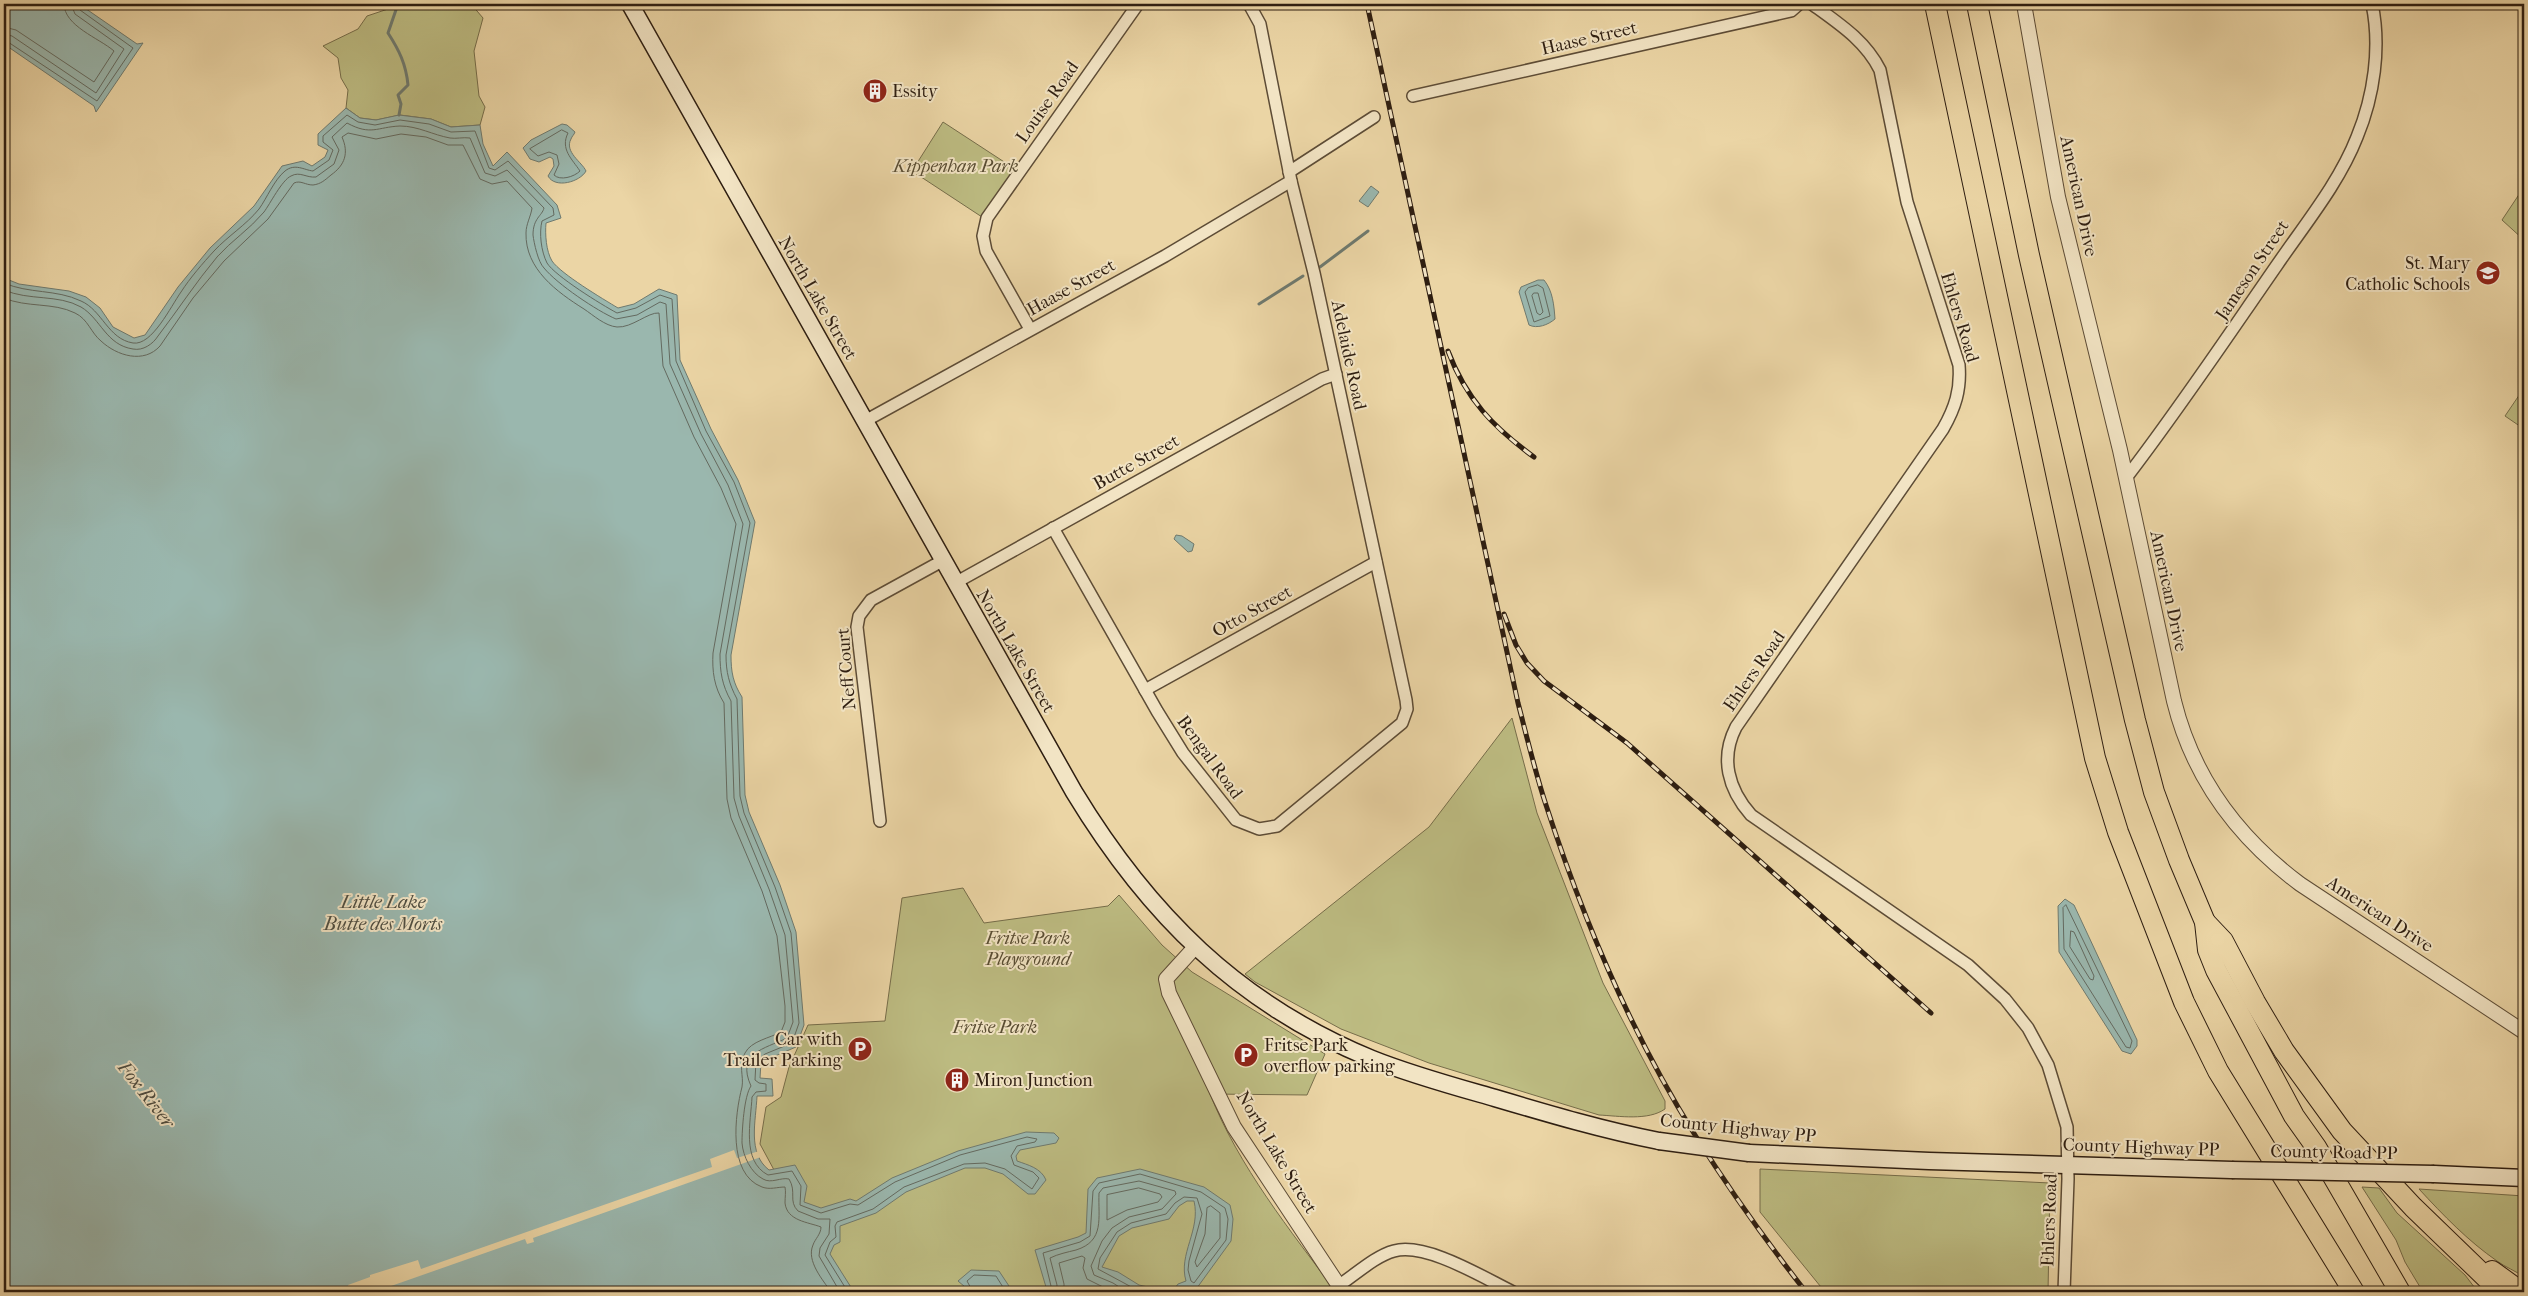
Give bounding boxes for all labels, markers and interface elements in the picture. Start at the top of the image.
street label: Haase Street [1539,17,1640,60]
street label: Louise Road [1012,57,1083,147]
building icon: Essity [862,78,888,104]
place label: Essity [892,81,939,102]
street label: American Drive [2055,133,2102,258]
park label: Kippenhan Park [891,156,1019,177]
street label: Jameson Street [2210,216,2294,326]
street label: North Lake Street [774,233,862,364]
place label: St. Mary Catholic Schools [2345,253,2471,295]
street label: Haase Street [1023,254,1120,320]
school or university icon: St. Mary Catholic Schools [2475,260,2501,286]
street label: Ehlers Road [1936,270,1983,365]
street label: Adelaide Road [1326,297,1370,412]
street label: Butte Street [1090,430,1183,495]
street label: American Drive [2145,528,2192,653]
street label: Otto Street [1209,581,1296,642]
street label: North Lake Street [972,586,1060,717]
street label: Neff Court [832,627,861,711]
street label: Ehlers Road [1719,627,1790,715]
street label: Bengal Road [1172,712,1247,803]
street label: American Drive [2322,872,2437,957]
water label: Little Lake Butte des Morts [323,891,443,935]
park label: Fritse Park Playground [985,928,1073,970]
park label: Fritse Park [952,1017,1037,1038]
place label: Car with Trailer Parking [723,1029,842,1071]
place label: Fritse Park overflow parking [1264,1035,1395,1077]
parking icon: Car with Trailer Parking [847,1036,873,1062]
parking icon: Fritse Park overflow parking [1233,1042,1259,1068]
water label: Fox River [113,1056,180,1133]
building icon: Miron Junction [944,1067,970,1093]
place label: Miron Junction [974,1070,1093,1091]
street label: North Lake Street [1232,1087,1322,1218]
street label: County Highway PP [1659,1110,1817,1147]
street label: County Highway PP [2062,1134,2220,1161]
street label: County Road PP [2270,1141,2398,1164]
street label: Ehlers Road [2037,1173,2062,1267]

